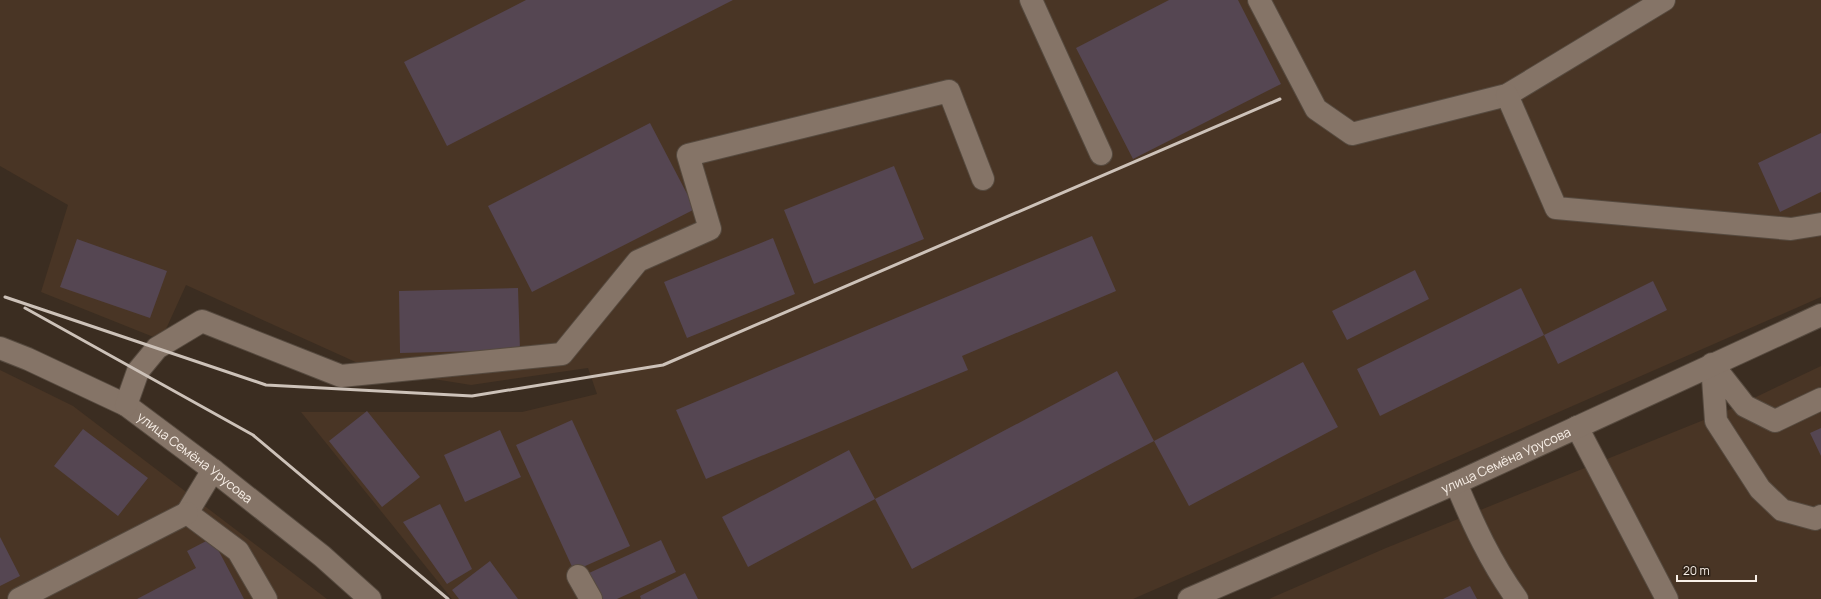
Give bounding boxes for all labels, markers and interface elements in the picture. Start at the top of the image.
street label: улица Семёна Урусова [134,408,257,507]
street label: улица Семёна Урусова [1438,422,1574,497]
scale bar [1677,557,1756,583]
text: 20 m [1683,562,1710,579]

